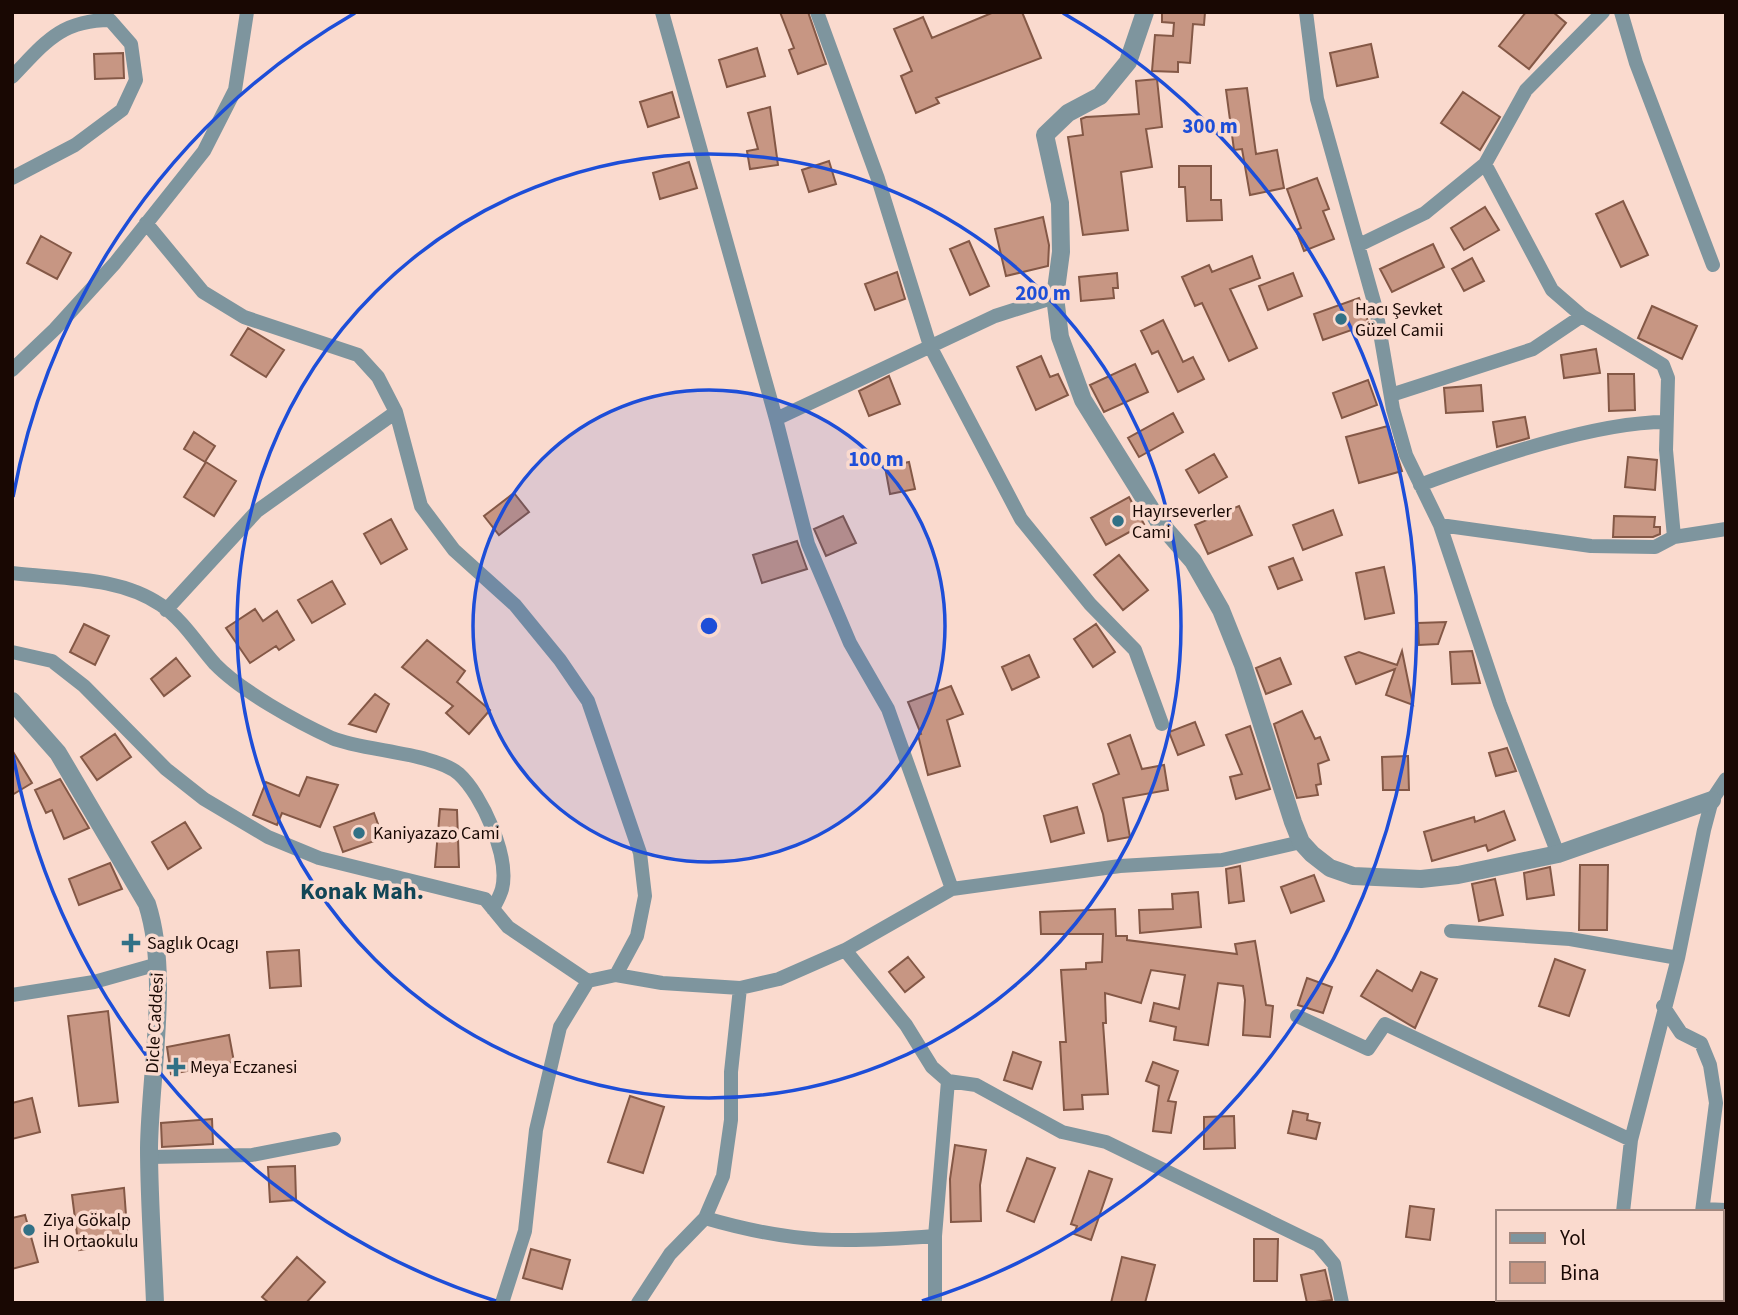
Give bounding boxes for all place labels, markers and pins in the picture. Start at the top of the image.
place label: Hacı Şevket Güzel Camii [1355,297,1444,343]
marker: Hacı Şevket Güzel Camii [1333,311,1349,327]
place label: Hayırseverler Cami [1132,499,1232,545]
marker: Hayırseverler Cami [1110,513,1126,529]
centre of rings [697,614,721,638]
place label: Kaniyazazo Cami [373,821,500,846]
marker: Kaniyazazo Cami [351,825,367,841]
place label: Saglık Ocagı [147,931,239,956]
marker: Saglık Ocagı [121,933,141,953]
place label: Meya Eczanesi [190,1055,297,1080]
marker: Meya Eczanesi [168,1059,184,1075]
place label: Ziya Gökalp İH Ortaokulu [43,1208,139,1254]
marker: Ziya Gökalp İH Ortaokulu [21,1222,37,1238]

